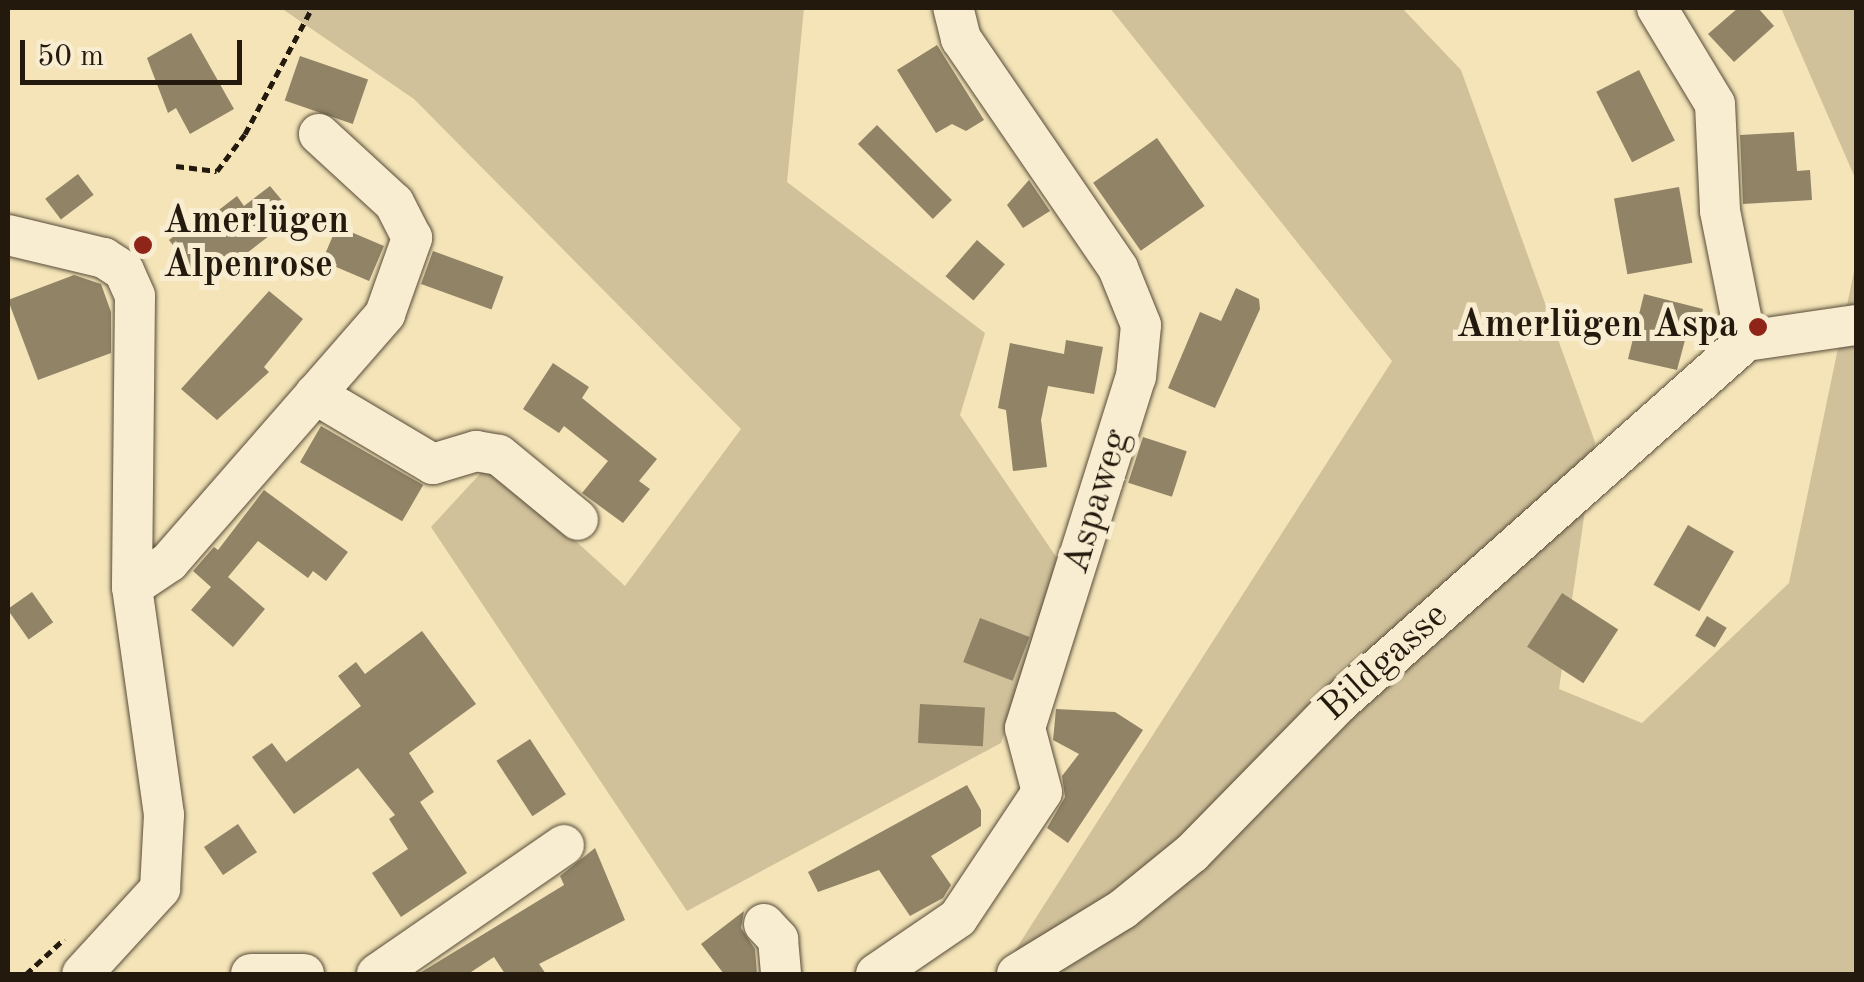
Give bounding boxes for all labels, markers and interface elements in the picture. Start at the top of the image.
scale bar [25,20,248,82]
text: 50 m [37,42,104,72]
place label: Amerlügen Alpenrose [163,200,349,290]
marker: Amerlügen Alpenrose [132,234,154,256]
place label: Amerlügen Aspa [1456,304,1738,350]
marker: Amerlügen Aspa [1747,316,1769,338]
street label: Aspaweg [1054,424,1142,580]
street label: Bildgasse [1312,594,1458,732]

